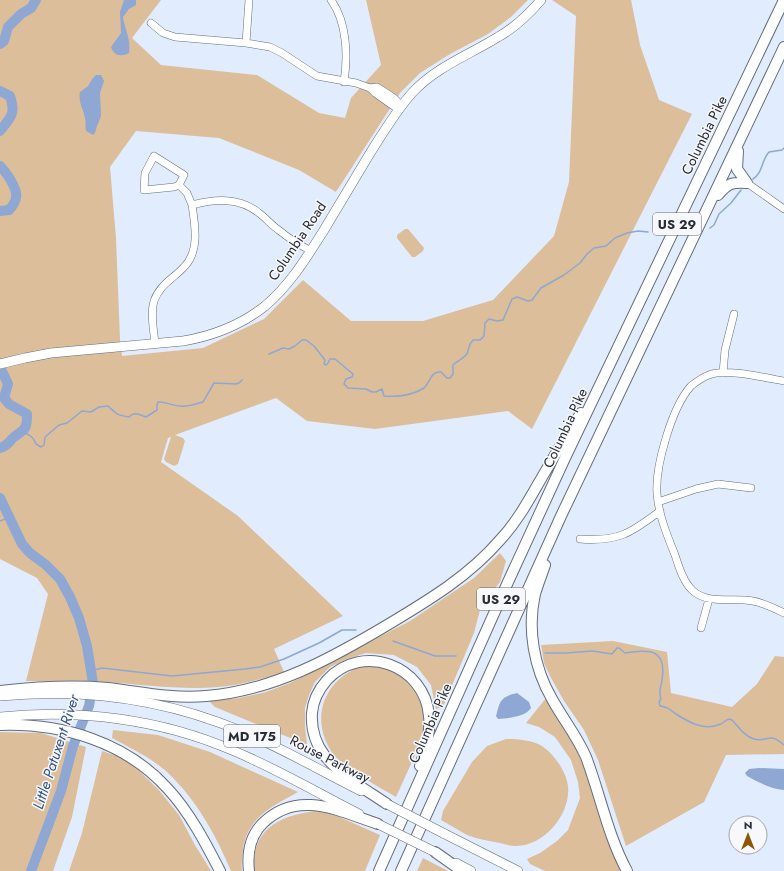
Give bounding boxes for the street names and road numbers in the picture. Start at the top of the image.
street label: Columbia Pike [676,92,732,178]
street label: Columbia Road [263,197,331,285]
road number: US 29 [653,213,701,235]
street label: Columbia Pike [538,385,592,471]
road number: US 29 [477,588,525,610]
street label: Columbia Pike [403,680,457,766]
road number: MD 175 [224,725,280,747]
street label: Rouse Parkway [287,730,374,788]

